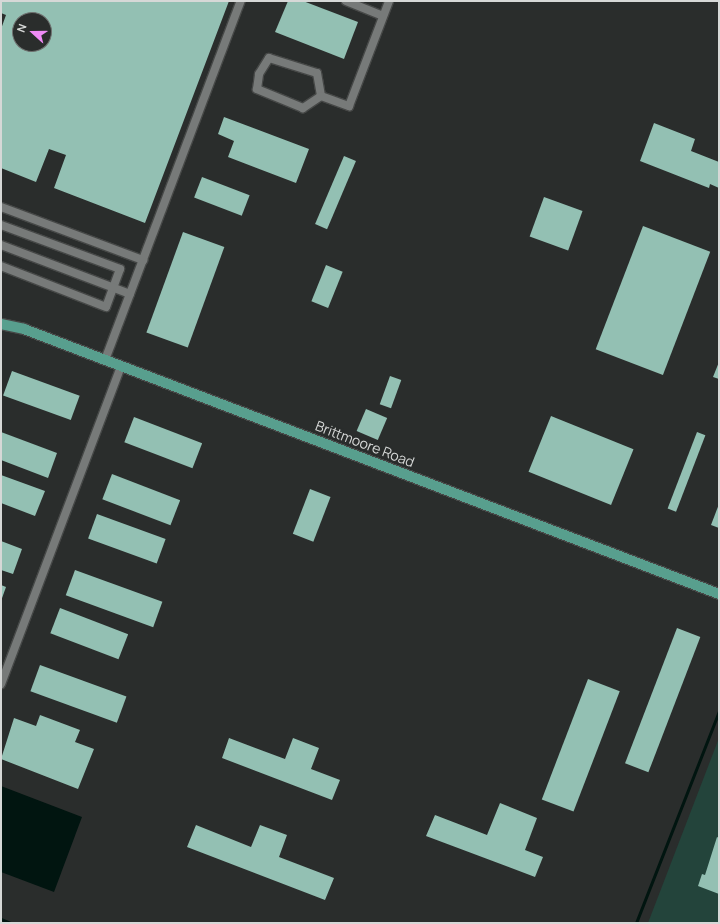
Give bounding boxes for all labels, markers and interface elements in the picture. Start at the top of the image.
north arrow [12,12,52,52]
text: N [13,22,30,34]
street label: Brittmoore Road [313,417,417,471]

